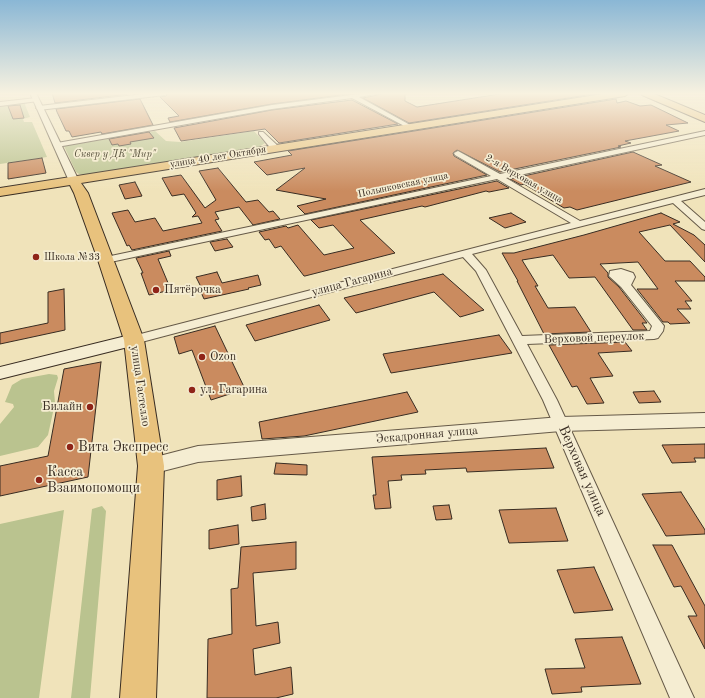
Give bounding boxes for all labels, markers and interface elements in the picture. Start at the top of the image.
street label: улица 40 лет Октября [169,143,267,171]
park label: Сквер у ДК "Мир" [74,148,156,160]
street label: 2-я Верховая улица [483,152,565,206]
street label: Полынковская улица [357,170,449,200]
place label: Школа №33 [44,251,100,263]
marker: Школа №33 [31,252,41,262]
street label: улица Гагарина [310,264,394,300]
place label: Пятёрочка [164,283,221,297]
marker: Пятёрочка [151,285,161,295]
street label: Верховой переулок [543,329,645,347]
street label: улица Гастелло [127,345,153,427]
place label: Ozon [210,350,236,364]
marker: Ozon [197,352,207,362]
place label: ул. Гагарина [200,383,267,397]
marker: ул. Гагарина [187,385,197,395]
place label: Билайн [42,400,82,414]
marker: Билайн [85,402,95,412]
street label: Эскадронная улица [375,423,479,447]
street label: Верховая улица [554,423,610,519]
place label: Вита Экспресс [78,439,168,455]
marker: Вита Экспресс [65,442,75,452]
place label: Касса Взаимопомощи [47,464,140,496]
marker: Касса Взаимопомощи [34,475,44,485]

